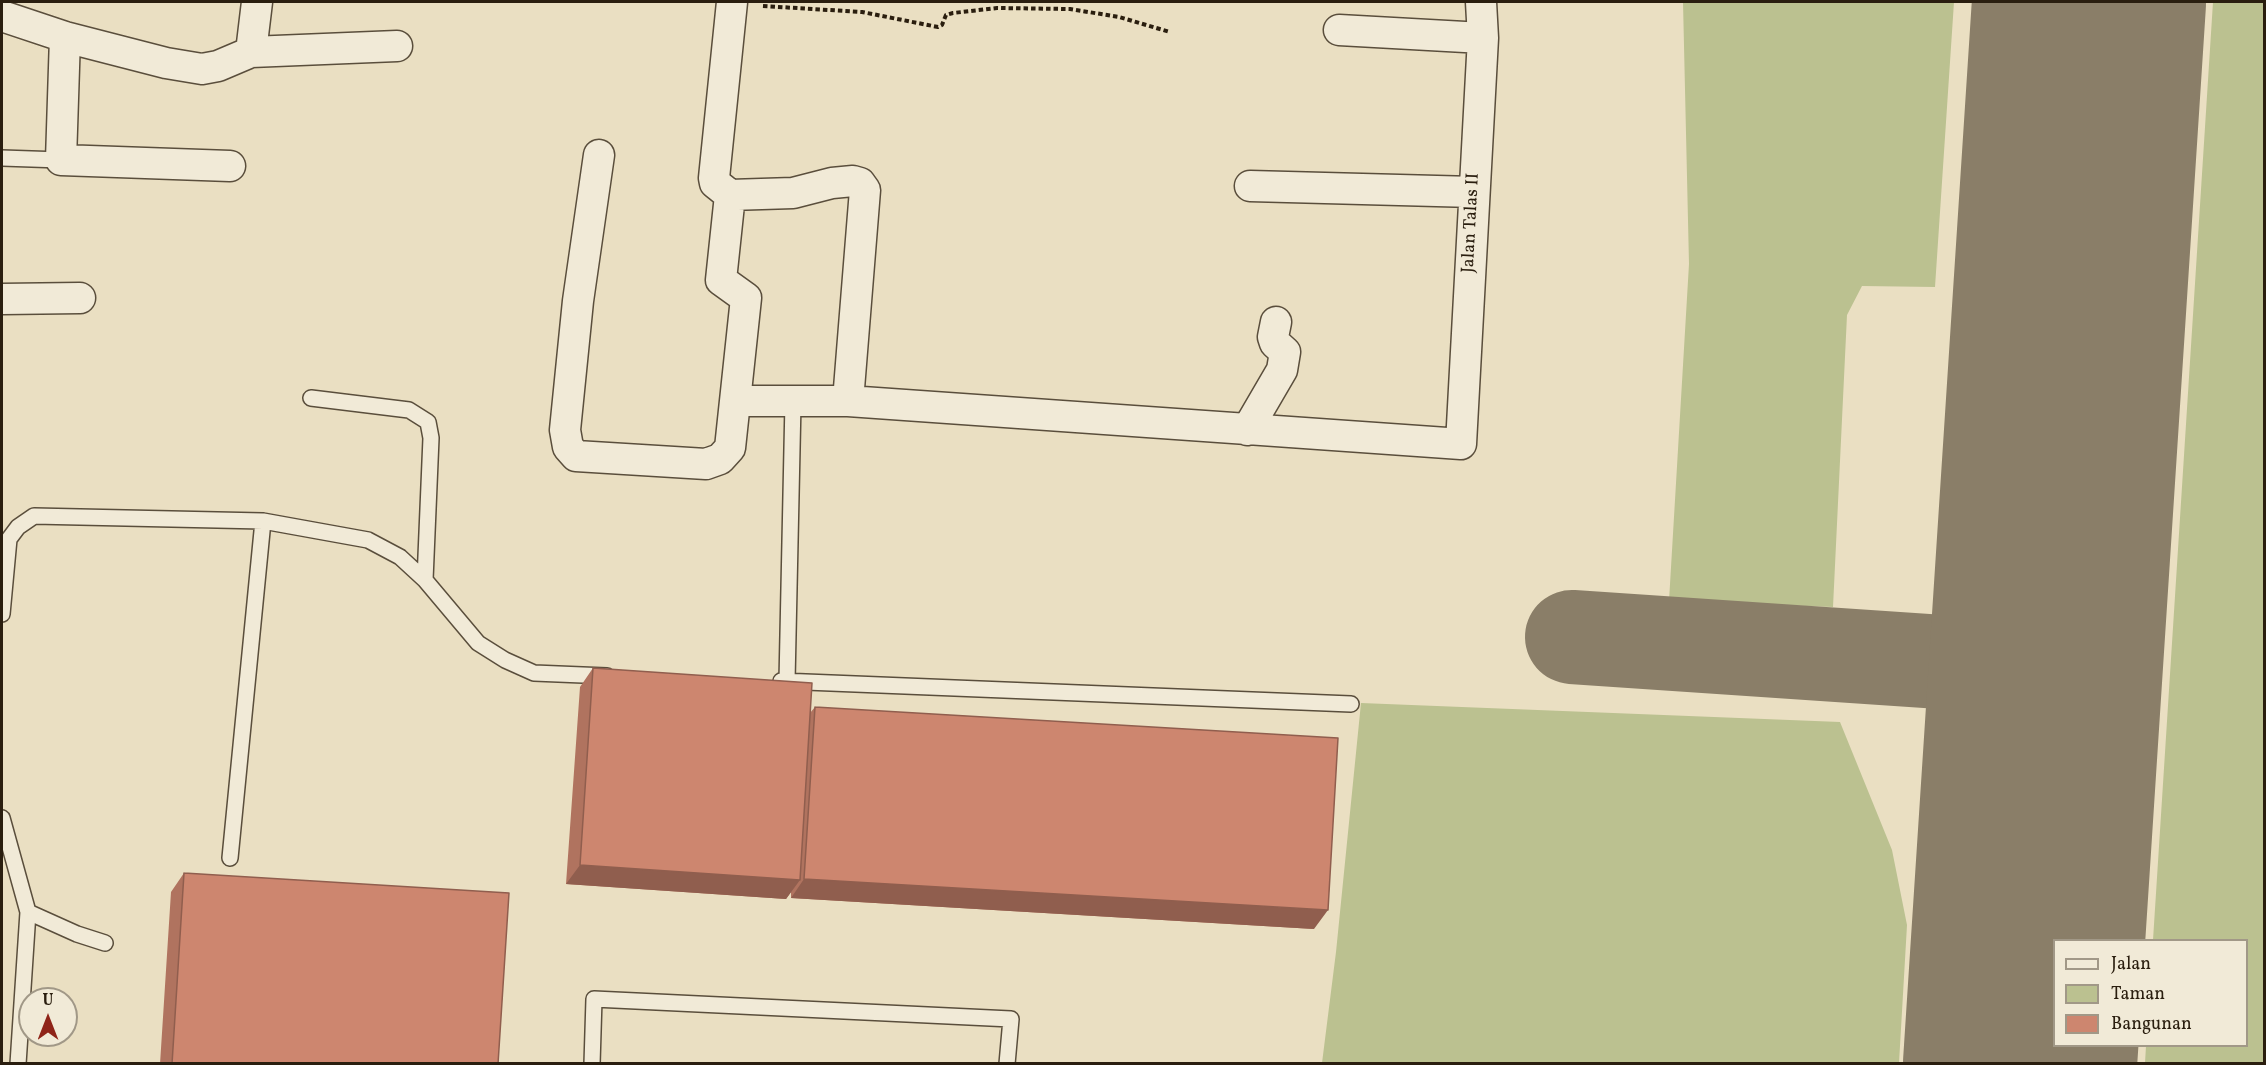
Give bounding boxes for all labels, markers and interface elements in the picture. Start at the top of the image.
street label: Jalan Talas II [1459,172,1485,274]
legend [2053,939,2248,1047]
text: Jalan [2111,952,2151,977]
text: Taman [2111,982,2165,1007]
north arrow [18,987,78,1047]
text: U [43,990,53,1012]
text: Bangunan [2111,1012,2192,1037]

